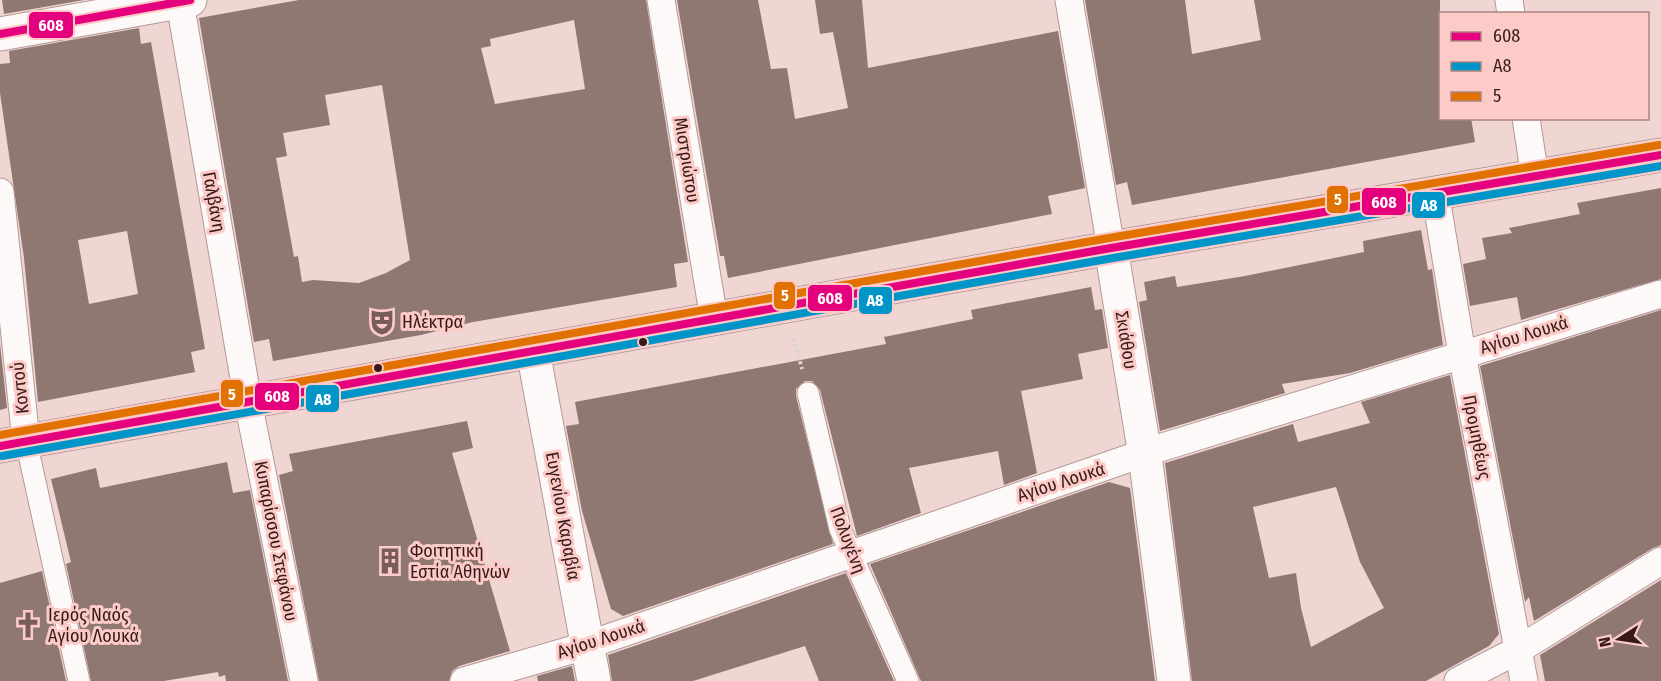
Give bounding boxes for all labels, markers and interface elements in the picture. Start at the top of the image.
line badge: 608 [28,11,74,39]
legend [1439,12,1649,120]
text: 608 [38,16,64,35]
text: 608 [1493,25,1520,47]
text: A8 [1493,55,1511,77]
text: 5 [1493,85,1501,107]
street label: Μιστριώτου [669,116,705,204]
street label: Γαλβάνη [198,170,230,234]
line badge: 5 [1326,185,1349,214]
line badge: 608 [1361,187,1407,216]
text: 5 [1334,190,1342,209]
line badge: A8 [1411,191,1446,219]
text: 608 [1371,193,1397,212]
text: A8 [1419,196,1438,215]
line badge: 5 [773,281,796,310]
line badge: 608 [807,284,853,312]
text: 5 [781,286,789,305]
line badge: A8 [858,286,893,315]
text: 608 [817,289,843,308]
text: A8 [865,291,884,310]
theatre icon: Ηλέκτρα [367,307,397,337]
street label: Σκιάθου [1111,309,1141,371]
place label: Ηλέκτρα [402,311,463,333]
street label: Αγίου Λουκά [1477,311,1571,359]
unlabelled marker [637,336,649,348]
street label: Κοντού [6,361,34,415]
unlabelled marker [372,362,384,374]
line badge: 5 [220,379,244,408]
line badge: 608 [254,382,300,411]
line badge: A8 [305,384,340,413]
text: 5 [228,385,236,404]
text: 608 [264,387,290,406]
text: A8 [313,390,332,409]
street label: Προμηθέως [1458,393,1496,481]
street label: Ευγενίου Καραβία [541,450,585,582]
street label: Αγίου Λουκά [1014,457,1108,507]
street label: Κυπαρίσσου Στεφάνου [250,459,302,623]
street label: Πολυγένη [825,503,871,577]
place label: Φοιτητική Εστία Αθηνών [410,540,510,583]
building icon: Φοιτητική Εστία Αθηνών [375,546,405,576]
place label: Ιερός Ναός Αγίου Λουκά [48,604,139,647]
north arrow [1589,609,1649,669]
church icon: Ιερός Ναός Αγίου Λουκά [13,610,43,640]
street label: Αγίου Λουκά [554,614,648,664]
text: N [1595,635,1615,649]

